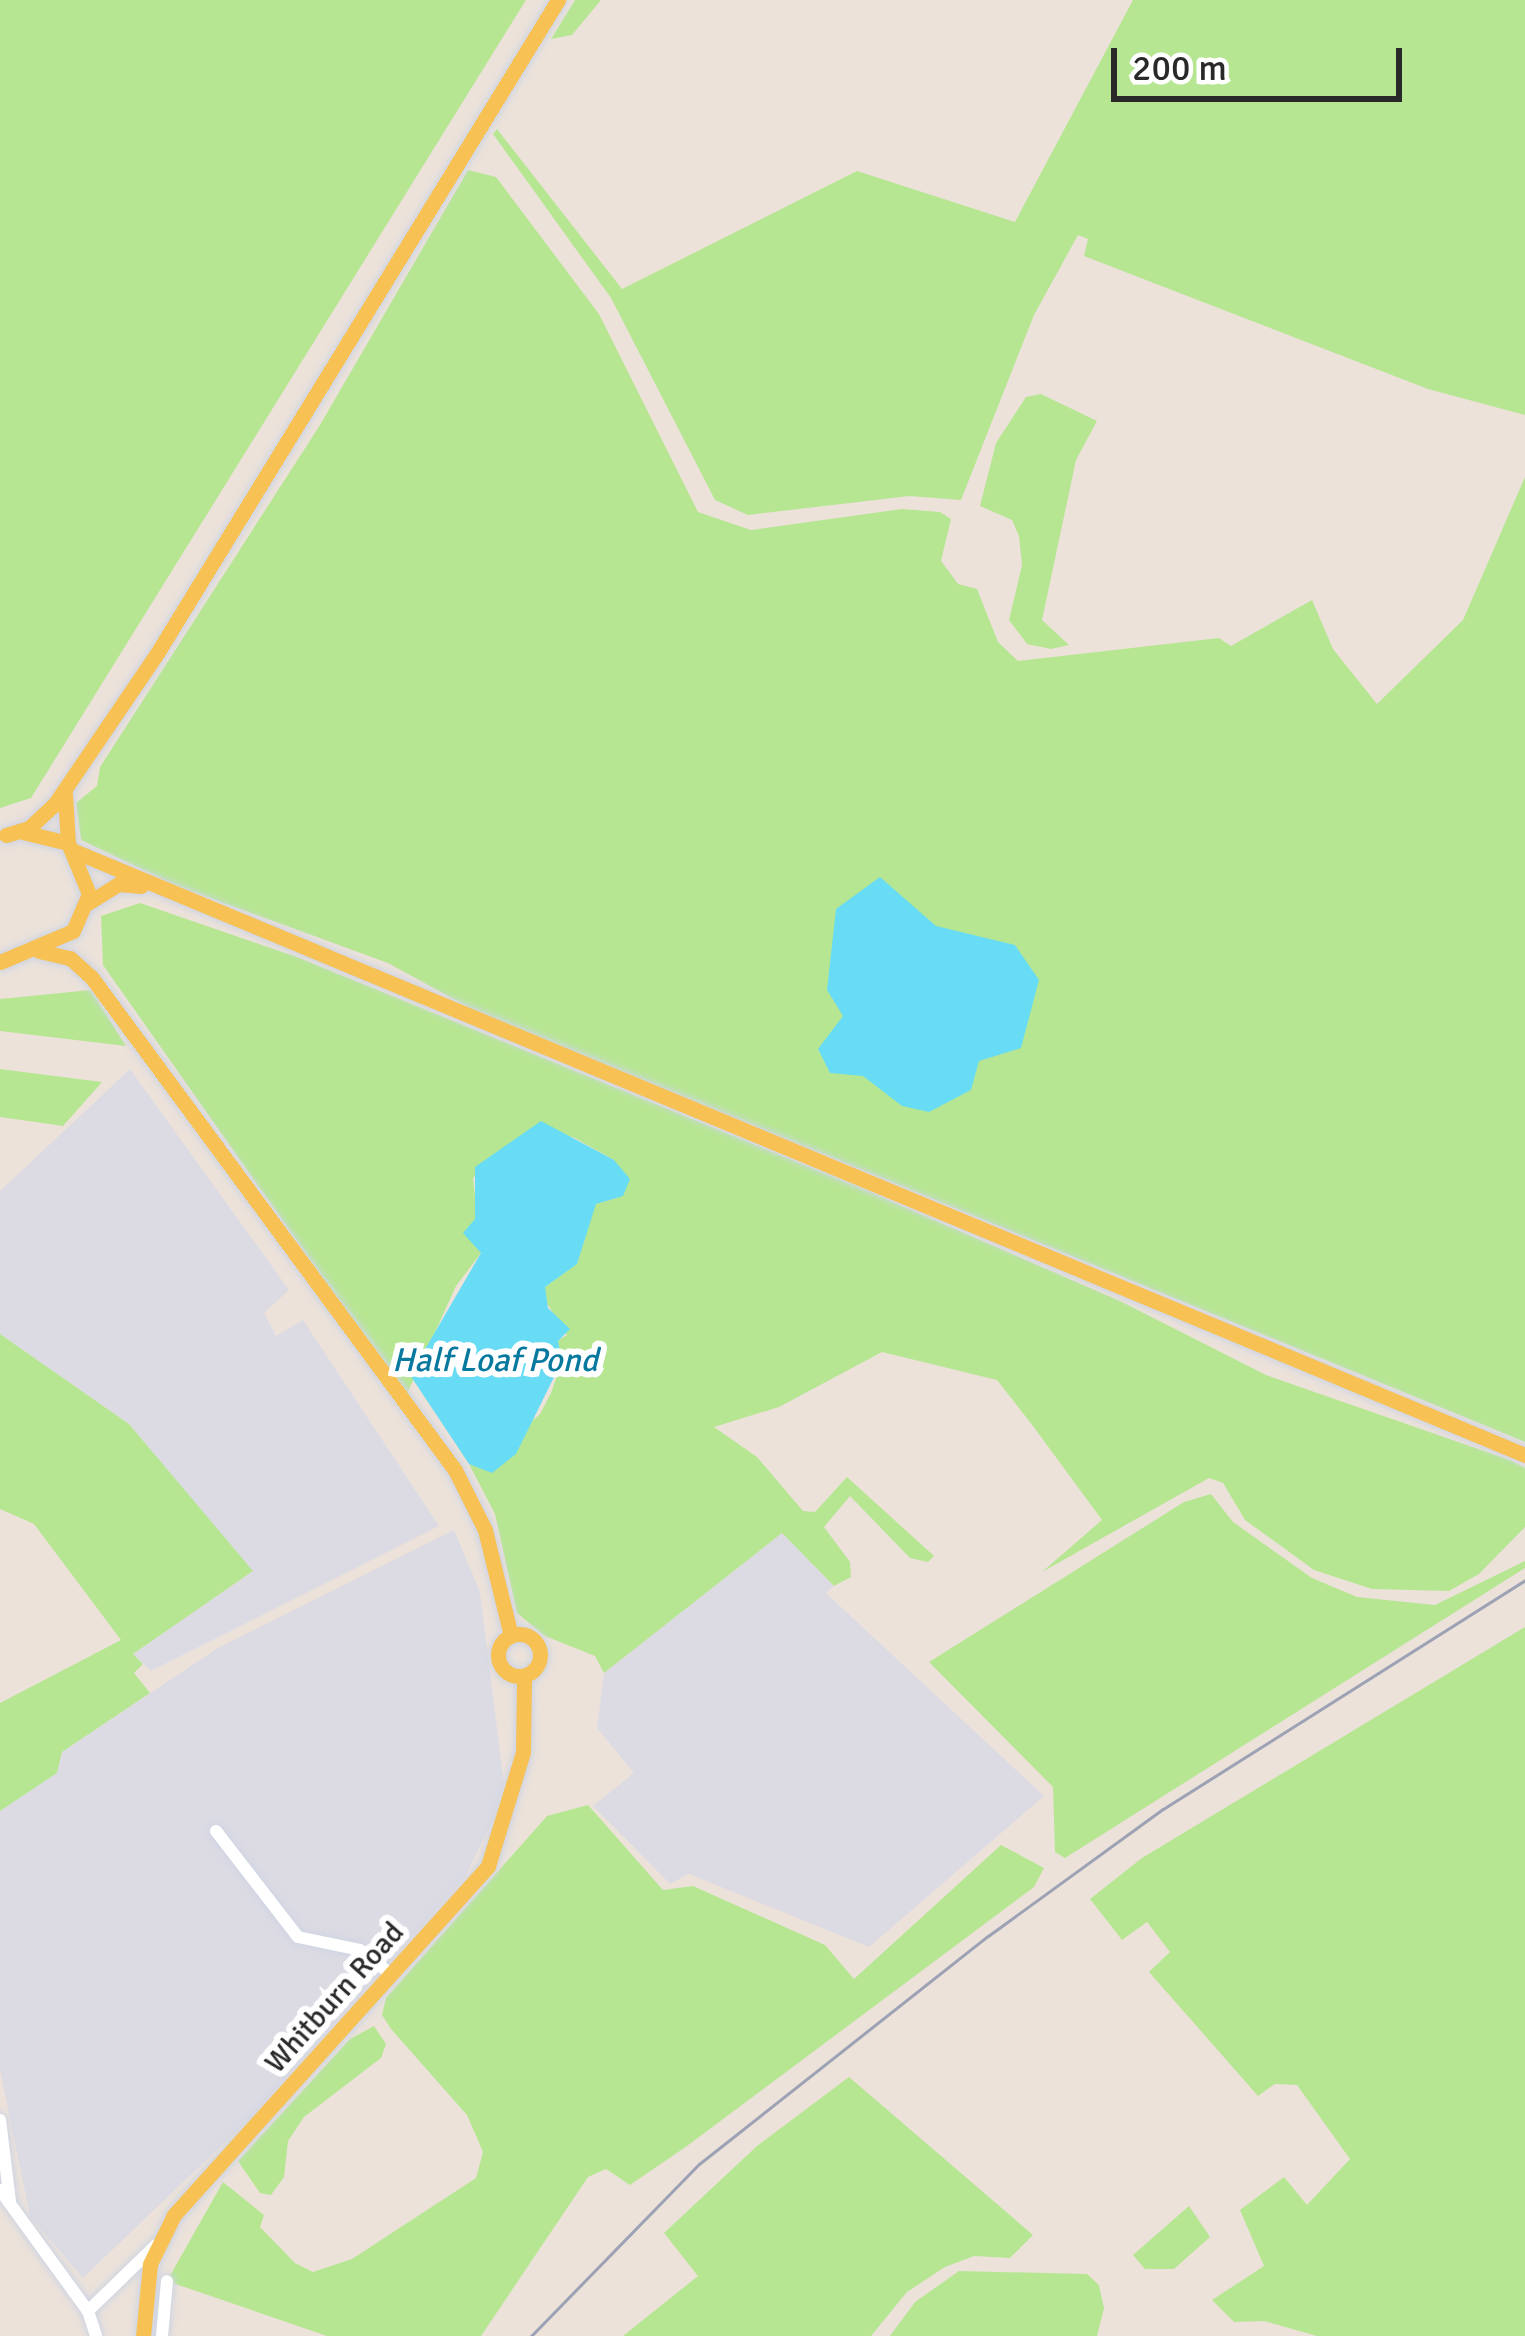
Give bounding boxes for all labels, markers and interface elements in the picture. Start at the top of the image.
scale bar [1117,24,1408,98]
text: 200 m [1132,46,1227,91]
water label: Half Loaf Pond [392,1341,598,1381]
street label: Whitburn Road [258,1915,412,2081]

